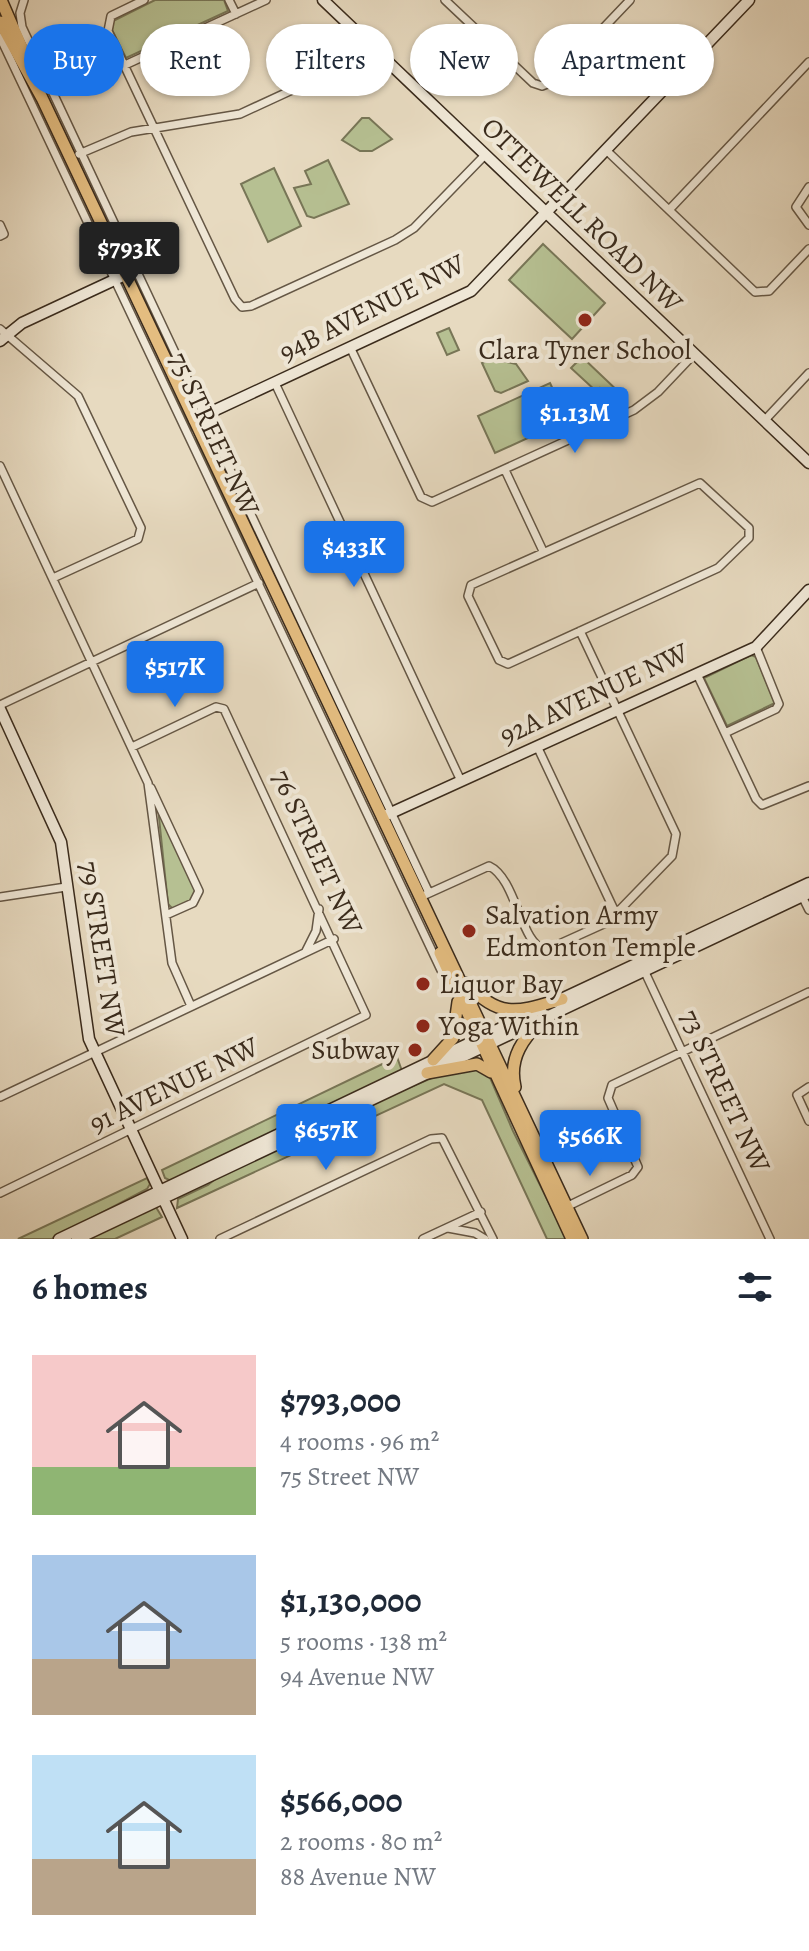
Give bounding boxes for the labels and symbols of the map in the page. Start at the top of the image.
street label: OTTEWELL ROAD NW [473,109,692,322]
pin: $793K [73,222,185,290]
street label: 94B AVENUE NW [272,244,472,371]
marker: Clara Tyner School [576,311,594,329]
place label: Clara Tyner School [479,331,692,369]
street label: 75 STREET NW [159,346,269,523]
pin: $1.13M [510,387,640,455]
pin: $433K [298,521,410,589]
street label: 92A AVENUE NW [493,633,695,754]
pin: $517K [119,641,231,709]
street label: 76 STREET NW [262,763,372,941]
street label: 79 STREET NW [69,858,135,1040]
place label: Salvation Army Edmonton Temple [485,896,696,966]
marker: Salvation Army Edmonton Temple [460,922,478,940]
place label: Liquor Bay [439,965,563,1003]
marker: Liquor Bay [414,975,432,993]
street label: 73 STREET NW [671,1003,780,1180]
place label: Yoga Within [438,1007,579,1045]
marker: Yoga Within [414,1017,432,1035]
street label: 91 AVENUE NW [83,1027,266,1142]
place label: Subway [311,1031,400,1069]
marker: Subway [406,1041,424,1059]
pin: $657K [270,1104,382,1172]
pin: $566K [534,1110,646,1178]

